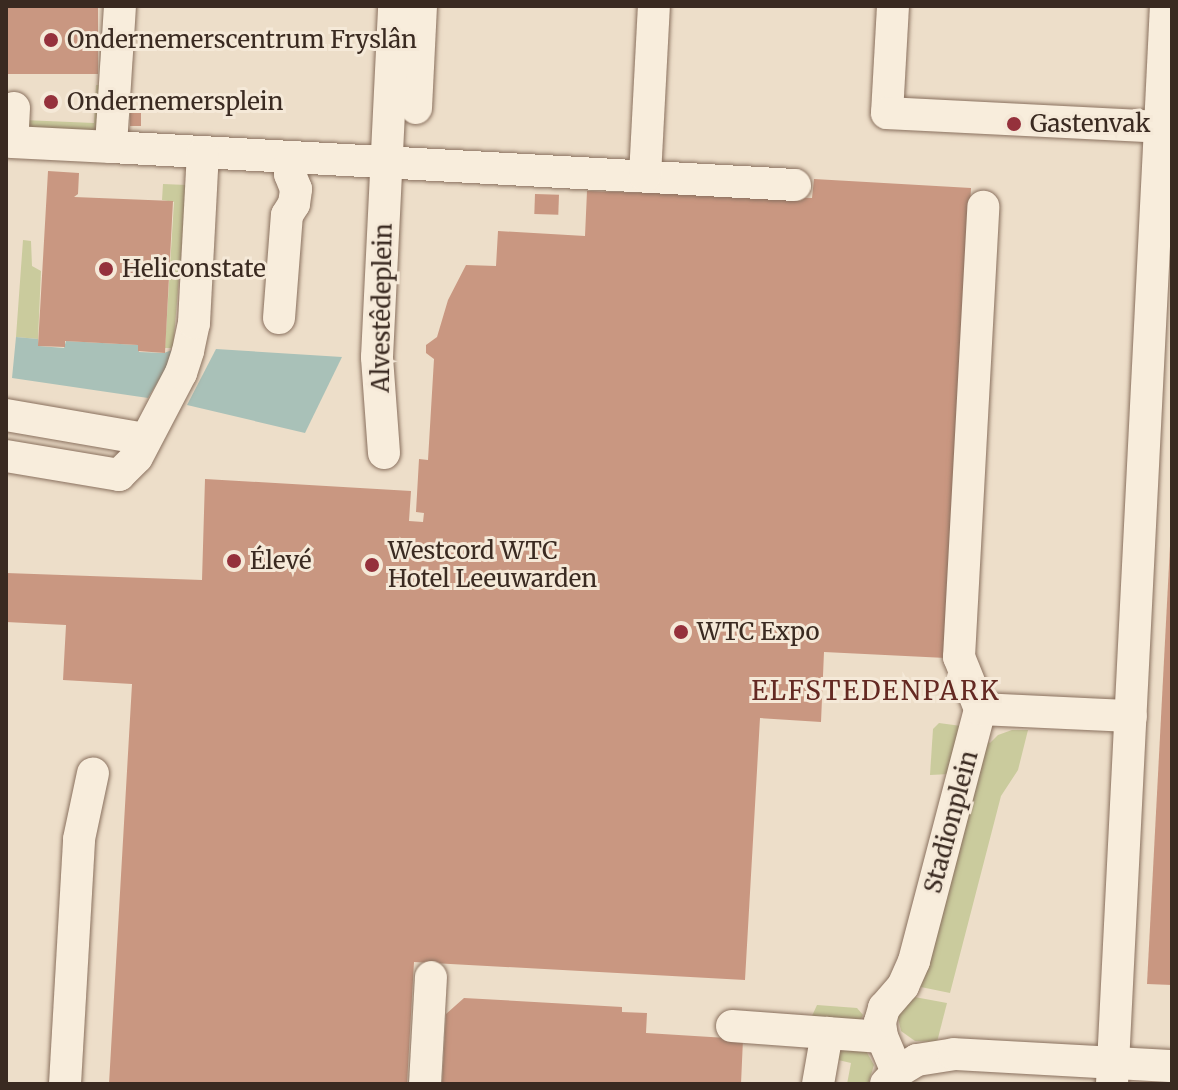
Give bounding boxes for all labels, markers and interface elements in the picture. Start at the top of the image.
place label: Ondernemerscentrum Fryslân [67,26,417,54]
marker: Ondernemerscentrum Fryslân [42,31,60,49]
place label: Ondernemersplein [67,88,283,116]
marker: Ondernemersplein [42,93,60,111]
place label: Gastenvak [1030,110,1150,138]
marker: Gastenvak [1005,115,1023,133]
street label: Alvestêdeplein [366,223,398,393]
place label: Heliconstate [122,255,266,283]
marker: Heliconstate [97,260,115,278]
place label: Westcord WTC Hotel Leeuwarden [388,537,597,593]
place label: Élevé [250,547,312,575]
marker: Élevé [225,552,243,570]
marker: Westcord WTC Hotel Leeuwarden [363,556,381,574]
place label: WTC Expo [697,618,819,646]
marker: WTC Expo [672,623,690,641]
district label: ELFSTEDENPARK [751,675,1001,707]
street label: Stadionplein [918,748,984,896]

